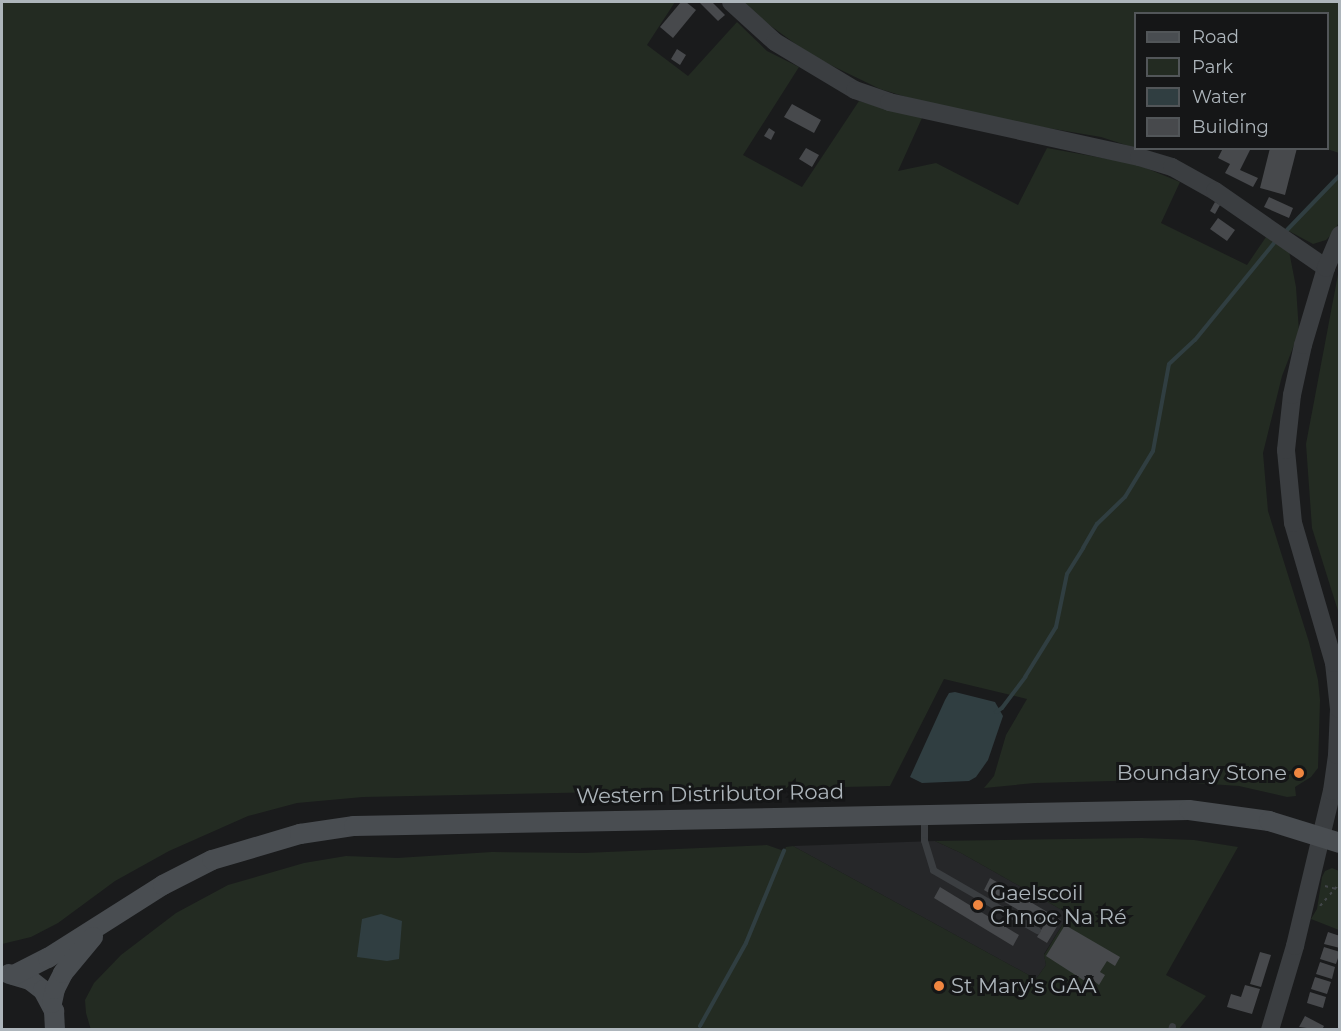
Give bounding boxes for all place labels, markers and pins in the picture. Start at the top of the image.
place label: Boundary Stone [1117,760,1287,786]
marker: Boundary Stone [1292,766,1306,780]
place label: Gaelscoil Chnoc Na Ré [990,880,1127,930]
marker: Gaelscoil Chnoc Na Ré [971,898,985,912]
place label: St Mary's GAA [951,973,1097,999]
marker: St Mary's GAA [932,979,946,993]

